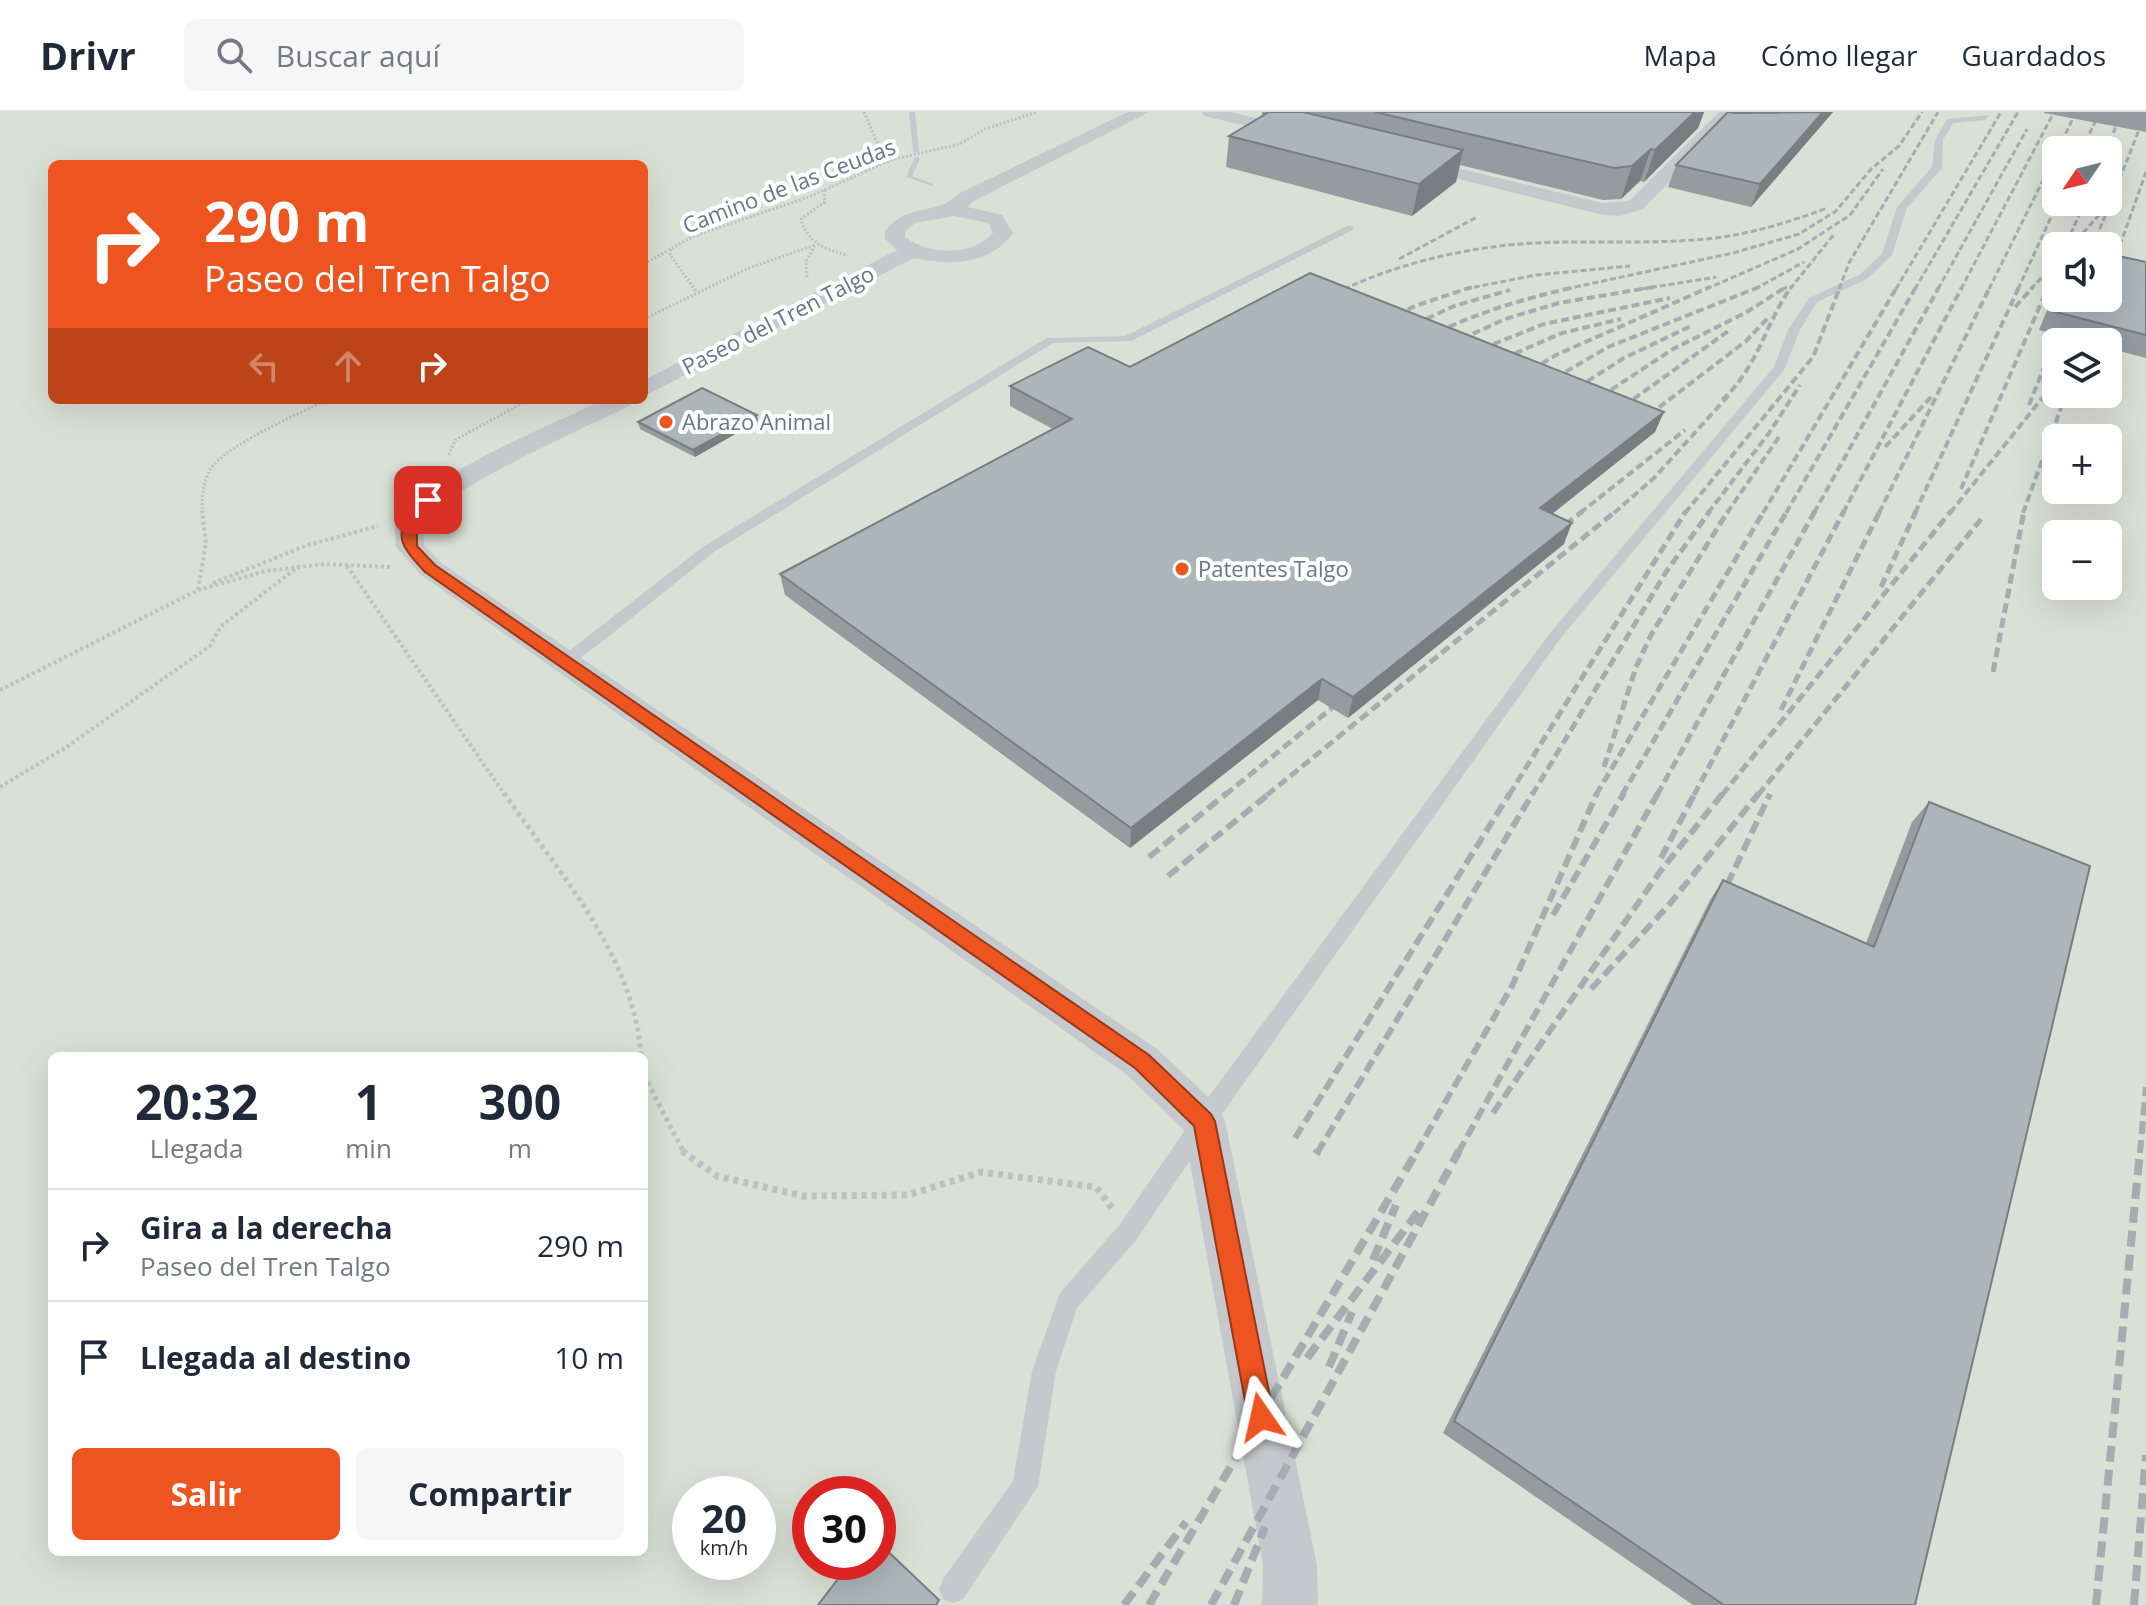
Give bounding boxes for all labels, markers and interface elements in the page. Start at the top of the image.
search box [184,19,744,91]
text: Drivr [40,29,136,81]
icon: search [212,33,256,77]
text: Buscar aquí [276,35,440,76]
text: Mapa [1643,36,1717,74]
text: Cómo llegar [1761,36,1917,74]
text: Guardados [1961,36,2106,74]
street label: Camino de las Ceudas [678,131,899,240]
north arrow [2042,136,2122,216]
map controls [2042,136,2122,600]
text: 290 m [204,182,370,258]
icon: right [72,192,176,296]
button: sound [2042,232,2122,312]
text: Paseo del Tren Talgo [204,254,551,303]
street label: Paseo del Tren Talgo [676,258,879,381]
button: layers [2042,328,2122,408]
icon: left [242,344,286,388]
icon: ahead [326,344,370,388]
icon: right [410,344,454,388]
place label: Abrazo Animal [682,406,831,436]
marker: Abrazo Animal [657,413,675,431]
button: + [2042,424,2122,504]
pin [394,466,462,534]
icon: arrive [406,478,450,522]
button: − [2042,520,2122,600]
place label: Patentes Talgo [1198,553,1349,583]
marker: Patentes Talgo [1173,560,1191,578]
text: 20:32 [135,1069,258,1134]
text: 1 [355,1069,382,1134]
text: 300 [479,1069,561,1134]
text: Llegada [150,1130,243,1166]
text: min [345,1130,392,1166]
text: m [508,1130,532,1166]
text: Gira a la derecha [140,1207,393,1248]
icon: right [72,1223,116,1267]
text: 290 m [537,1225,624,1266]
text: Paseo del Tren Talgo [140,1248,391,1284]
icon: arrive [72,1335,116,1379]
text: Llegada al destino [140,1337,411,1378]
text: 10 m [554,1337,624,1378]
position arrow [1219,1375,1303,1459]
button: Salir [72,1448,340,1540]
button: Compartir [356,1448,624,1540]
speed limit sign: 30 [792,1476,896,1580]
text: 20 [701,1490,747,1545]
text: km/h [700,1534,748,1561]

